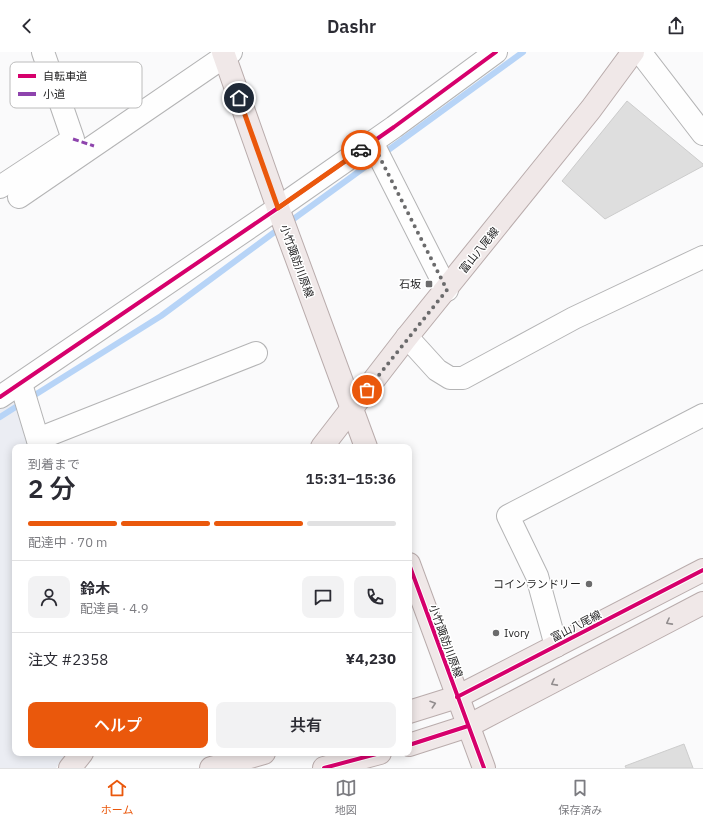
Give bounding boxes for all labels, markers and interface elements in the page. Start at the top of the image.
icon: back [16,15,38,37]
text: Dashr [327,15,376,38]
icon: share [665,15,687,37]
legend [10,62,142,108]
text: 自転車道 [43,69,87,83]
pin [222,81,256,115]
text: 小道 [43,87,65,101]
icon: home [228,87,250,109]
courier [341,130,381,170]
icon: car [350,139,372,161]
street label: 小竹諏訪川原線 [277,222,317,300]
street label: 富山八尾線 [456,224,502,276]
place label: 石坂 [399,277,421,291]
marker: 石坂 [424,279,434,289]
pin [350,373,384,407]
icon: bag [356,379,378,401]
text: 到着まで [28,456,80,473]
text: 15:31–15:36 [306,469,396,488]
text: 2 分 [28,471,76,505]
text: 配達中 · 70 m [28,534,107,551]
button: person [28,576,70,618]
button: chat [302,576,344,618]
button: phone [354,576,396,618]
place label: コインランドリー [493,577,581,591]
text: 鈴木 [80,579,110,598]
marker: コインランドリー [584,579,594,589]
text: 配達員 · 4.9 [80,600,149,617]
street label: 小竹諏訪川原線 [426,602,466,680]
street label: 富山八尾線 [548,607,604,645]
one-way arrow [665,617,673,624]
place label: Ivory [504,626,530,640]
marker: Ivory [491,628,501,638]
text: ¥4,230 [346,649,396,668]
text: 注文 #2358 [28,650,108,669]
one-way arrow [550,678,558,685]
one-way arrow [429,701,436,709]
button: ヘルプ [28,702,208,748]
button: 共有 [216,702,396,748]
tab: ホーム [101,777,133,817]
tab: 地図 [335,777,357,817]
tab: 保存済み [558,777,602,817]

